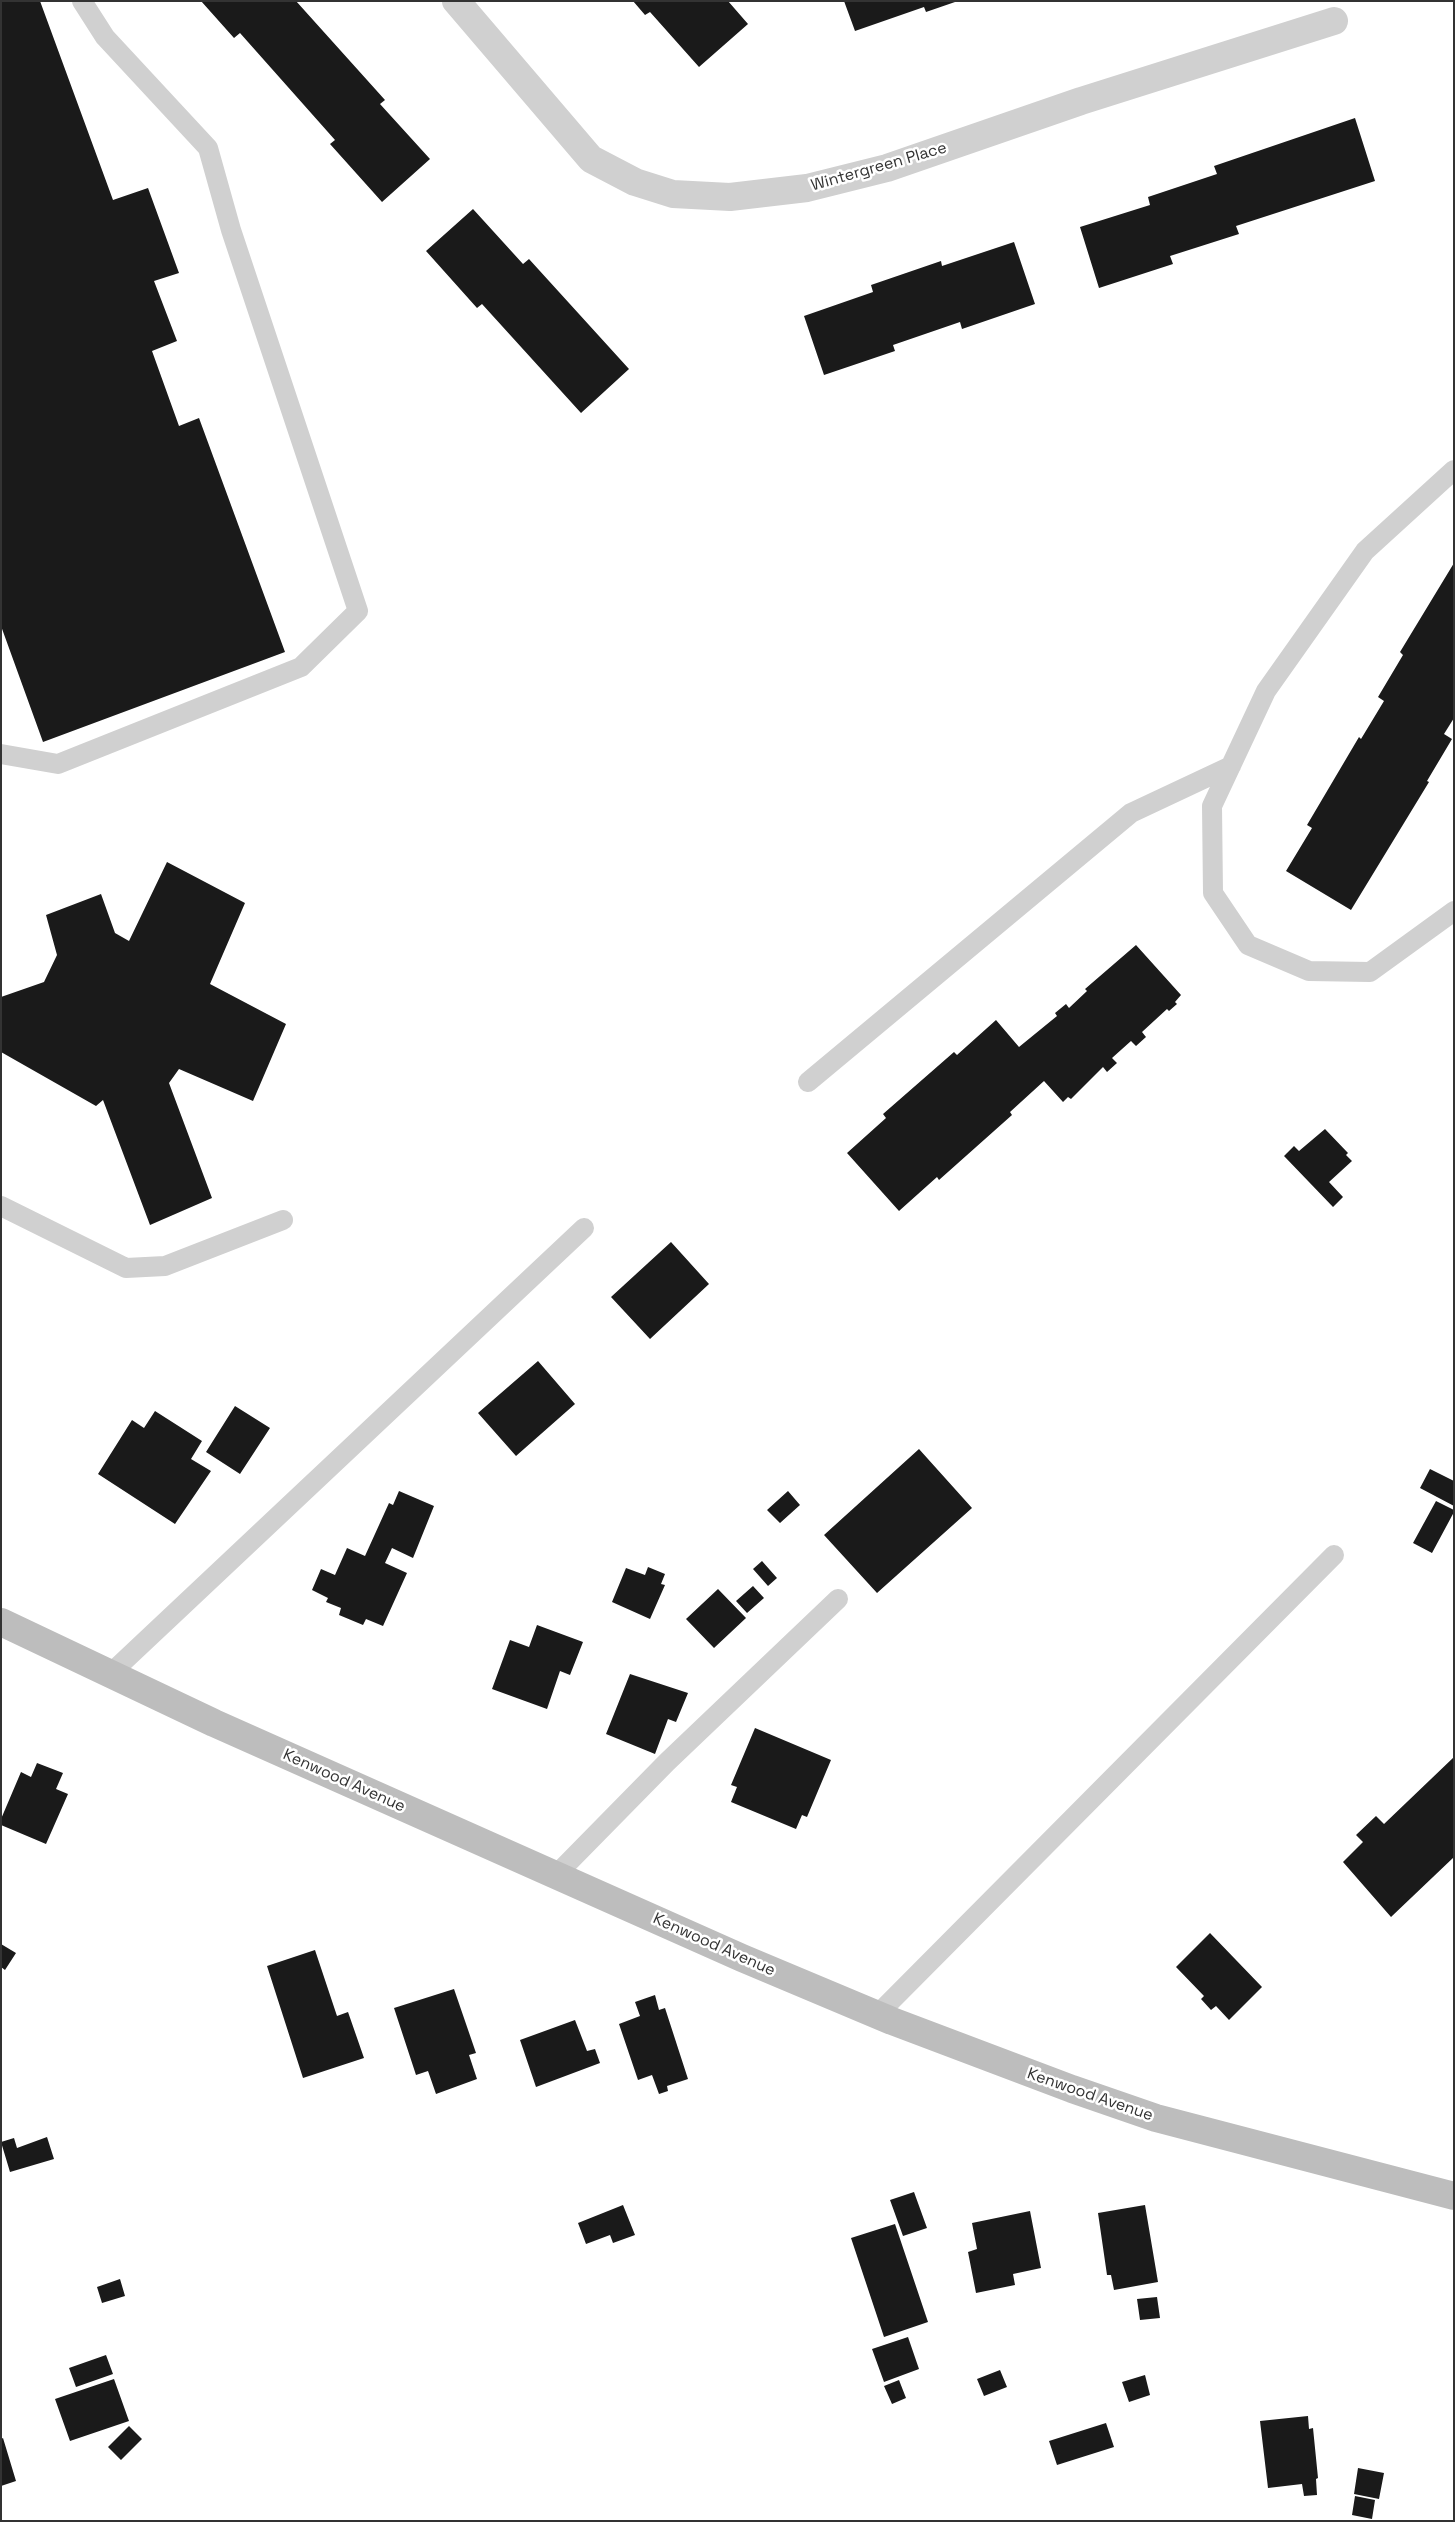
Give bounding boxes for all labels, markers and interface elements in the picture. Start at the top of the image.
street label: Wintergreen Place [809,138,949,196]
street label: Kenwood Avenue [280,1745,408,1817]
street label: Kenwood Avenue [650,1909,778,1981]
street label: Kenwood Avenue [1024,2064,1156,2126]

